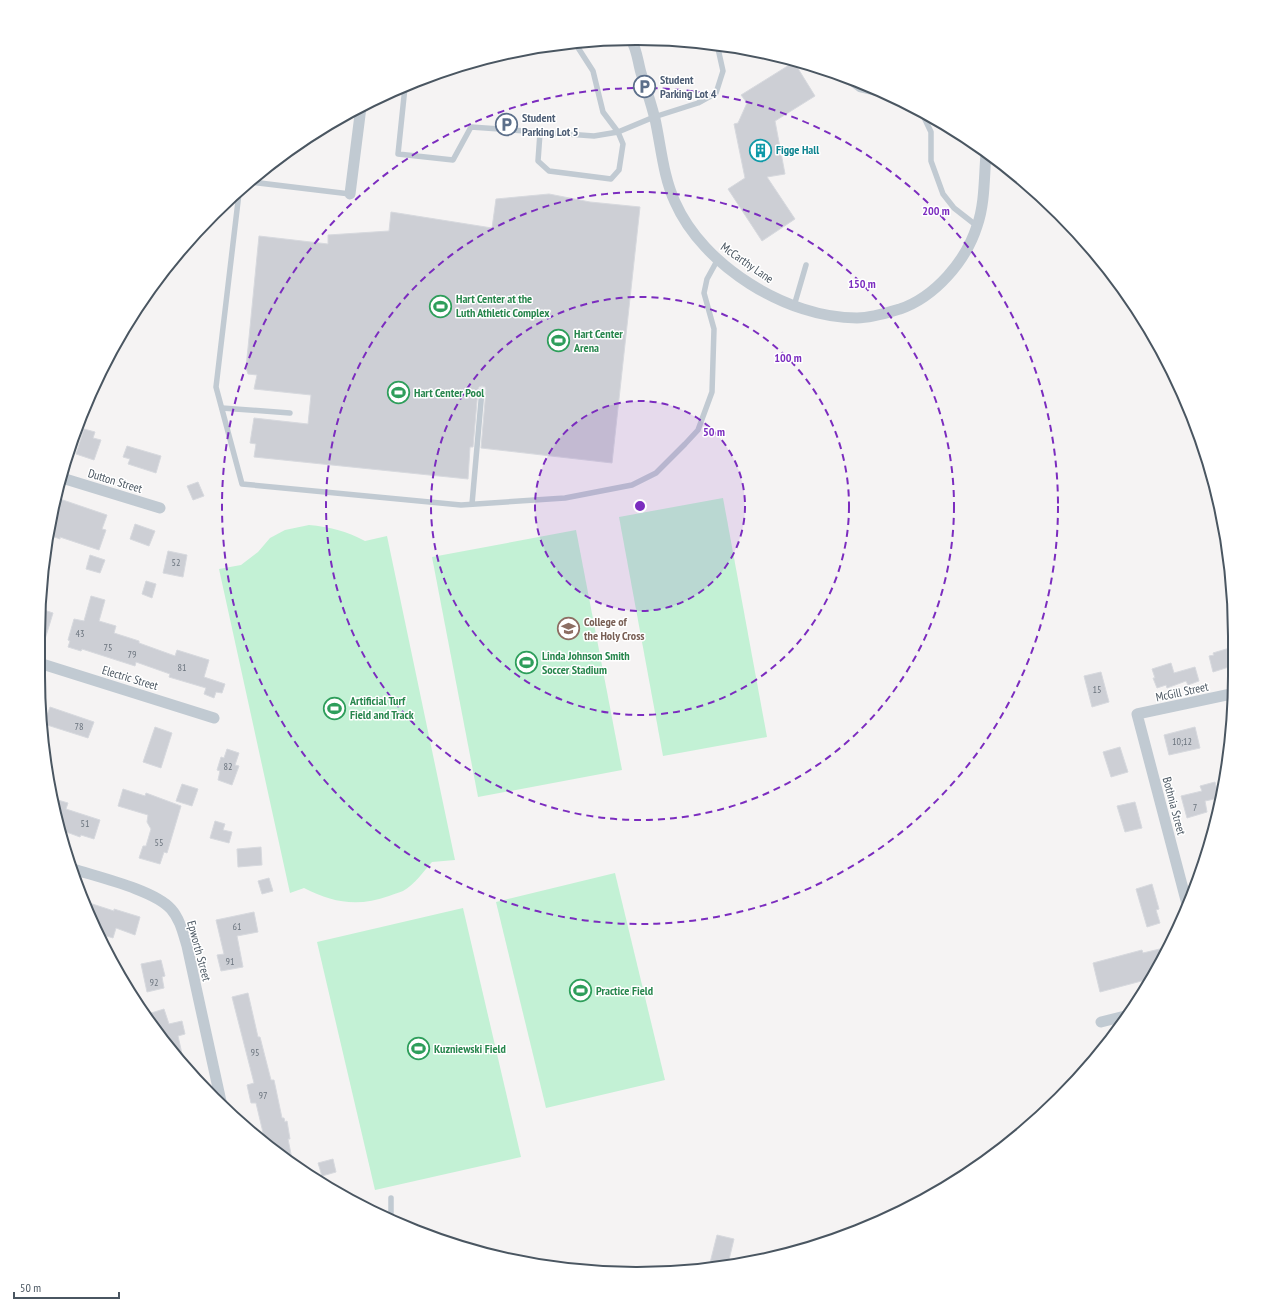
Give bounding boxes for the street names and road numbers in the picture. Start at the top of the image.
street label: McCarthy Lane [718,239,777,286]
street label: Dutton Street [86,465,145,496]
street label: Electric Street [100,662,161,693]
street label: McGill Street [1154,678,1210,704]
street label: Bothnia Street [1160,775,1190,837]
street label: Epworth Street [184,919,215,983]

